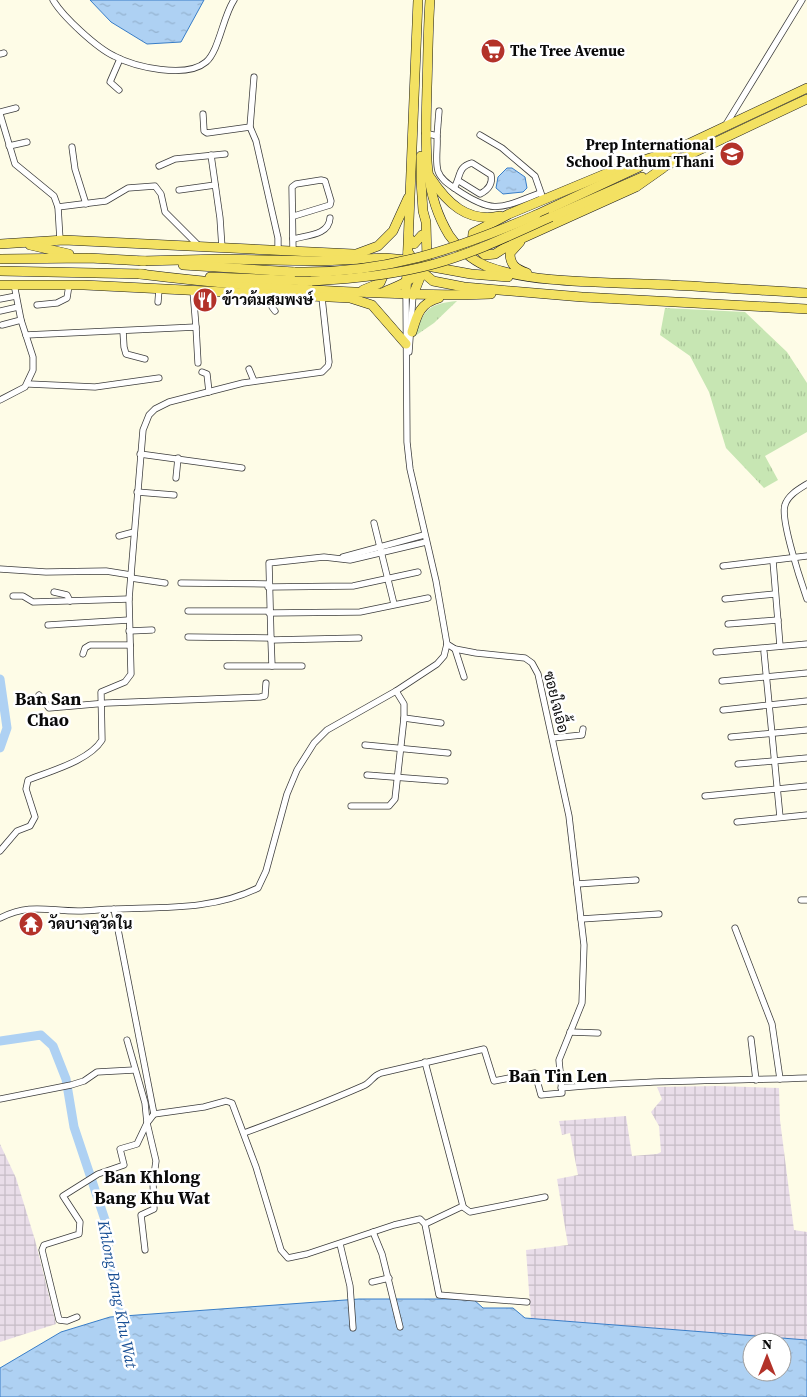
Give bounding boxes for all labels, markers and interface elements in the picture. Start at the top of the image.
supermarket icon: The Tree Avenue [480,38,506,64]
place label: The Tree Avenue [510,40,625,61]
place label: Prep International School Pathum Thani [566,134,714,172]
school or university icon: Prep International School Pathum Thani [719,141,745,167]
restaurant icon: ข้าวต้มสมพงษ์ [192,287,218,313]
place label: ข้าวต้มสมพงษ์ [222,289,314,310]
street label: ซอยใจเอื้อ [539,668,578,735]
district label: Ban San Chao [15,686,81,732]
temple icon: วัดบางคูวัดใน [18,911,44,937]
place label: วัดบางคูวัดใน [48,913,133,935]
district label: Ban Tin Len [509,1063,607,1088]
district label: Ban Khlong Bang Khu Wat [94,1164,211,1210]
water label: Khlong Bang Khu Wat [93,1217,143,1370]
north arrow [742,1332,792,1382]
text: N [762,1334,772,1354]

